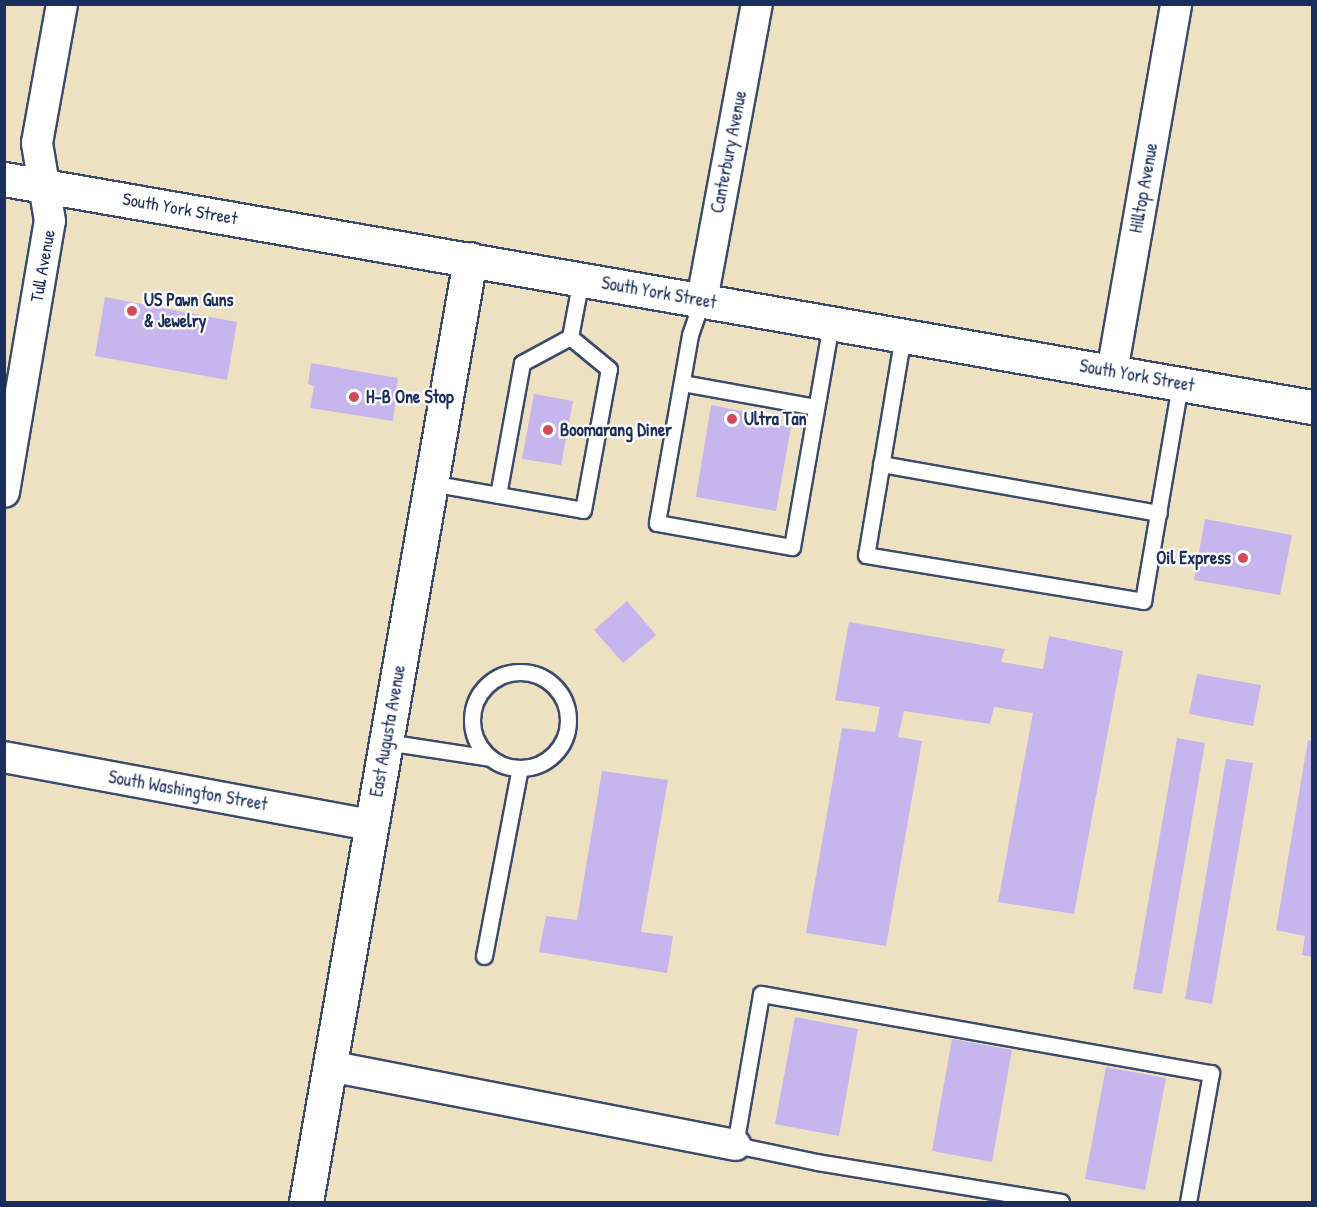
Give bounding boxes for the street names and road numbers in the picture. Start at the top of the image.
street label: Canterbury Avenue [707,89,751,215]
street label: Hilltop Avenue [1125,141,1163,235]
street label: South York Street [121,188,239,230]
street label: Tull Avenue [26,228,60,304]
street label: South York Street [600,272,718,314]
street label: South York Street [1078,355,1196,397]
street label: East Augusta Avenue [366,663,410,799]
street label: South Washington Street [107,766,269,816]

